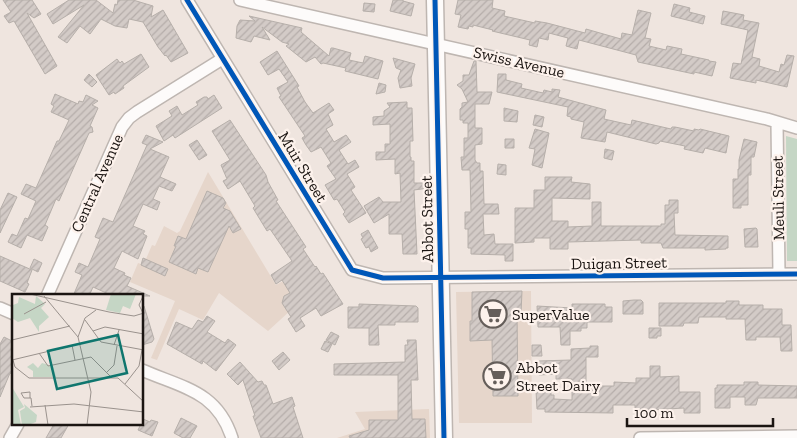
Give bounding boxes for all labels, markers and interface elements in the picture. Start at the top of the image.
street label: Swiss Avenue [472,42,566,82]
street label: Muir Street [274,128,332,206]
street label: Central Avenue [67,131,127,235]
street label: Meuli Street [768,155,788,241]
street label: Abbot Street [417,175,437,263]
street label: Duigan Street [571,253,667,273]
inset map [12,294,144,426]
supermarket icon: SuperValue [478,299,508,329]
place label: SuperValue [512,305,590,324]
place label: Abbot Street Dairy [516,358,601,395]
supermarket icon: Abbot Street Dairy [482,361,512,391]
scale bar [627,396,773,428]
text: 100 m [634,404,673,422]

